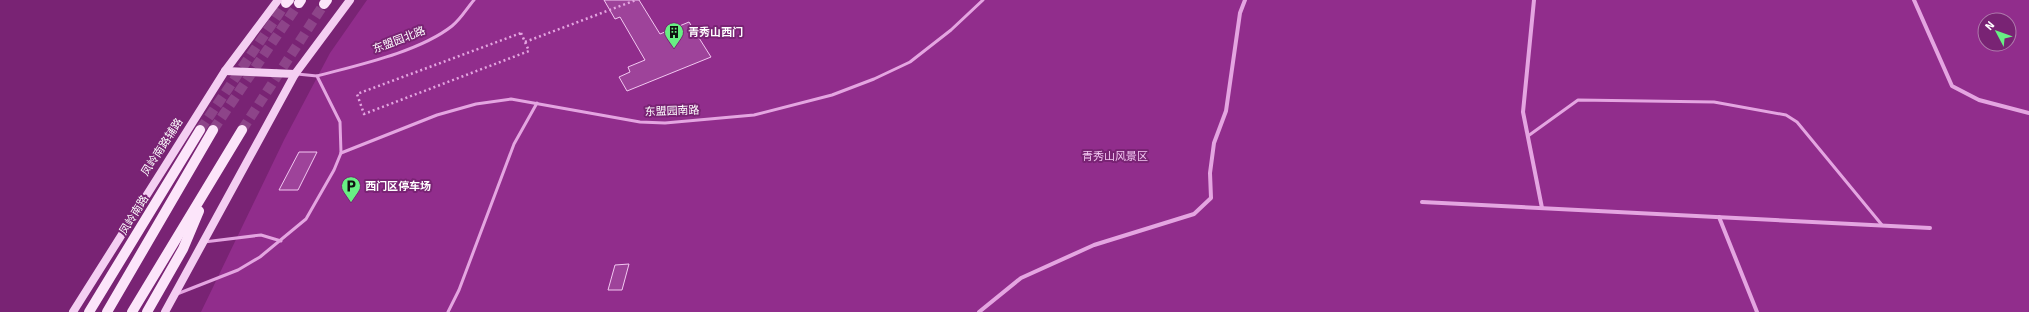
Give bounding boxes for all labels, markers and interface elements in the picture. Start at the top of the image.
north arrow [1977,12,2017,52]
text: N [1982,19,1997,33]
building icon: 青秀山西门 [663,21,685,49]
street label: 东盟园北路 [371,24,427,56]
place label: 青秀山西门 [688,26,743,39]
street label: 东盟园南路 [644,104,700,118]
street label: 凤岭南路辅路 [139,116,185,178]
park label: 青秀山风景区 [1082,150,1148,163]
parking icon: 西门区停车场 [340,175,362,203]
place label: 西门区停车场 [365,180,431,193]
street label: 凤岭南路 [117,193,151,237]

